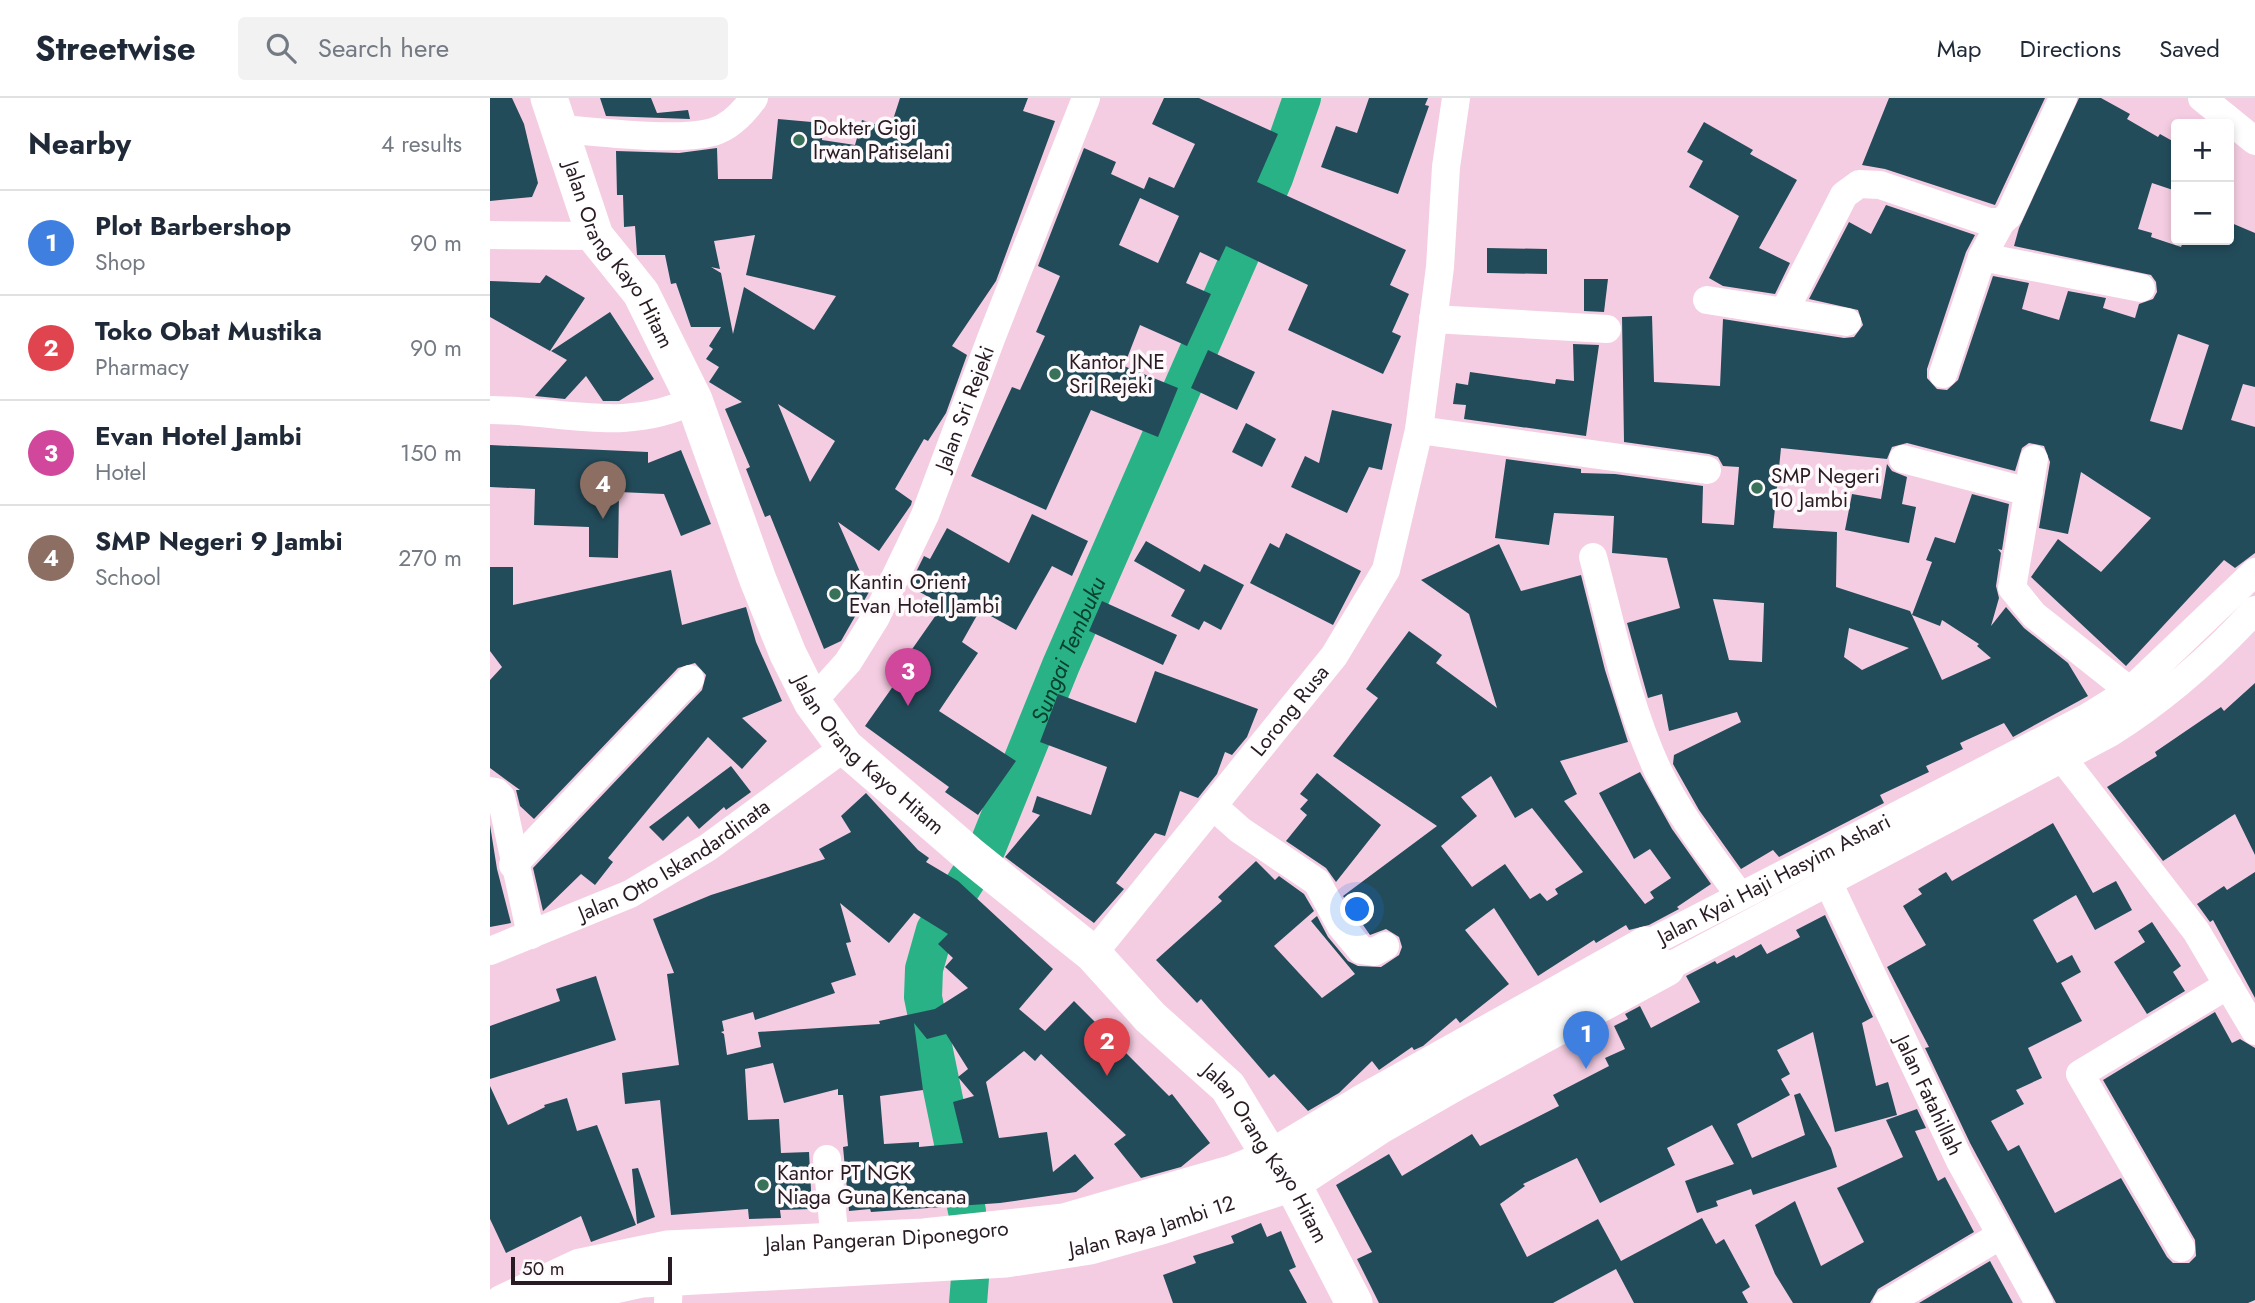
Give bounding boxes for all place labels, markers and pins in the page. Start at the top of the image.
place label: Dokter Gigi Irwan Patiselani [813,113,950,167]
marker: Dokter Gigi Irwan Patiselani [791,132,807,148]
place label: Kantor JNE Sri Rejeki [1069,347,1165,401]
marker: Kantor JNE Sri Rejeki [1047,366,1063,382]
pin: 4 [580,461,626,519]
place label: SMP Negeri 10 Jambi [1771,461,1880,515]
marker: SMP Negeri 10 Jambi [1749,480,1765,496]
place label: Kantin Orient Evan Hotel Jambi [849,567,1000,621]
marker: Kantin Orient Evan Hotel Jambi [827,586,843,602]
pin: 3 [885,648,931,706]
pin: 1 [1563,1011,1609,1069]
pin: 2 [1084,1018,1130,1076]
place label: Kantor PT NGK Niaga Guna Kencana [777,1158,966,1212]
marker: Kantor PT NGK Niaga Guna Kencana [755,1177,771,1193]

